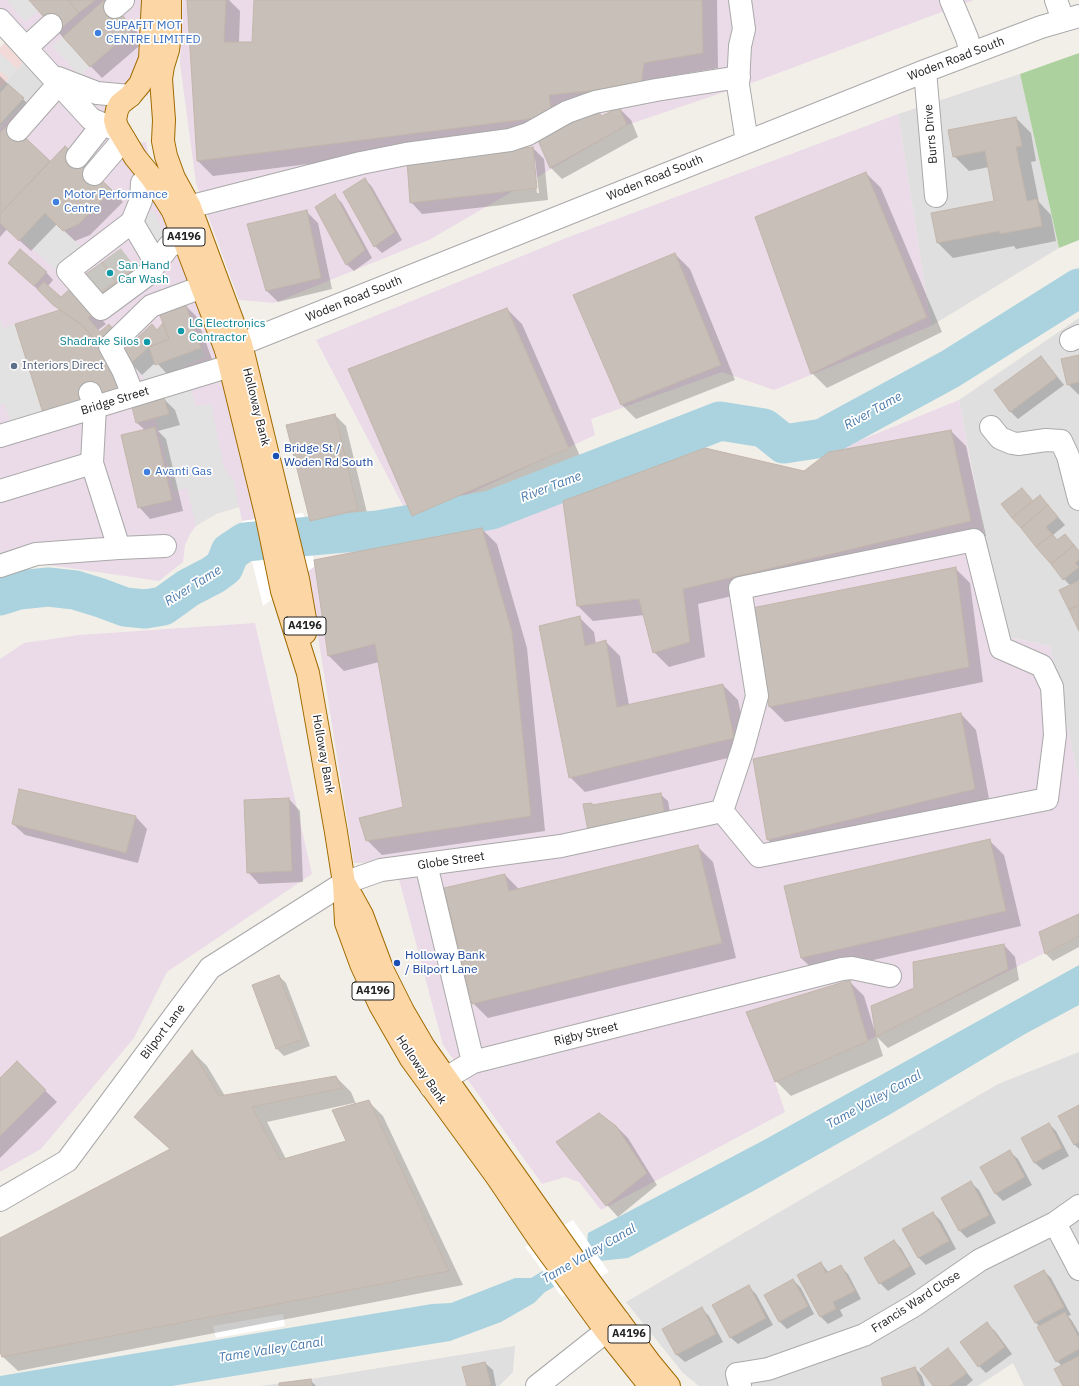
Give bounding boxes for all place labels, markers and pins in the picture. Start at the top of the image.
place label: SUPAFIT MOT CENTRE LIMITED [106,19,200,47]
marker: SUPAFIT MOT CENTRE LIMITED [93,28,103,38]
place label: Motor Performance Centre [64,188,168,216]
marker: Motor Performance Centre [51,197,61,207]
place label: San Hand Car Wash [118,259,170,287]
marker: San Hand Car Wash [105,268,115,278]
place label: LG Electronics Contractor [189,317,266,345]
marker: LG Electronics Contractor [176,326,186,336]
place label: Shadrake Silos [60,335,139,349]
marker: Shadrake Silos [142,337,152,347]
place label: Interiors Direct [22,359,104,373]
marker: Interiors Direct [9,361,19,371]
place label: Bridge St / Woden Rd South [284,442,373,470]
marker: Bridge St / Woden Rd South [271,451,281,461]
place label: Avanti Gas [155,465,212,479]
marker: Avanti Gas [142,467,152,477]
place label: Holloway Bank / Bilport Lane [405,949,485,977]
marker: Holloway Bank / Bilport Lane [392,958,402,968]

